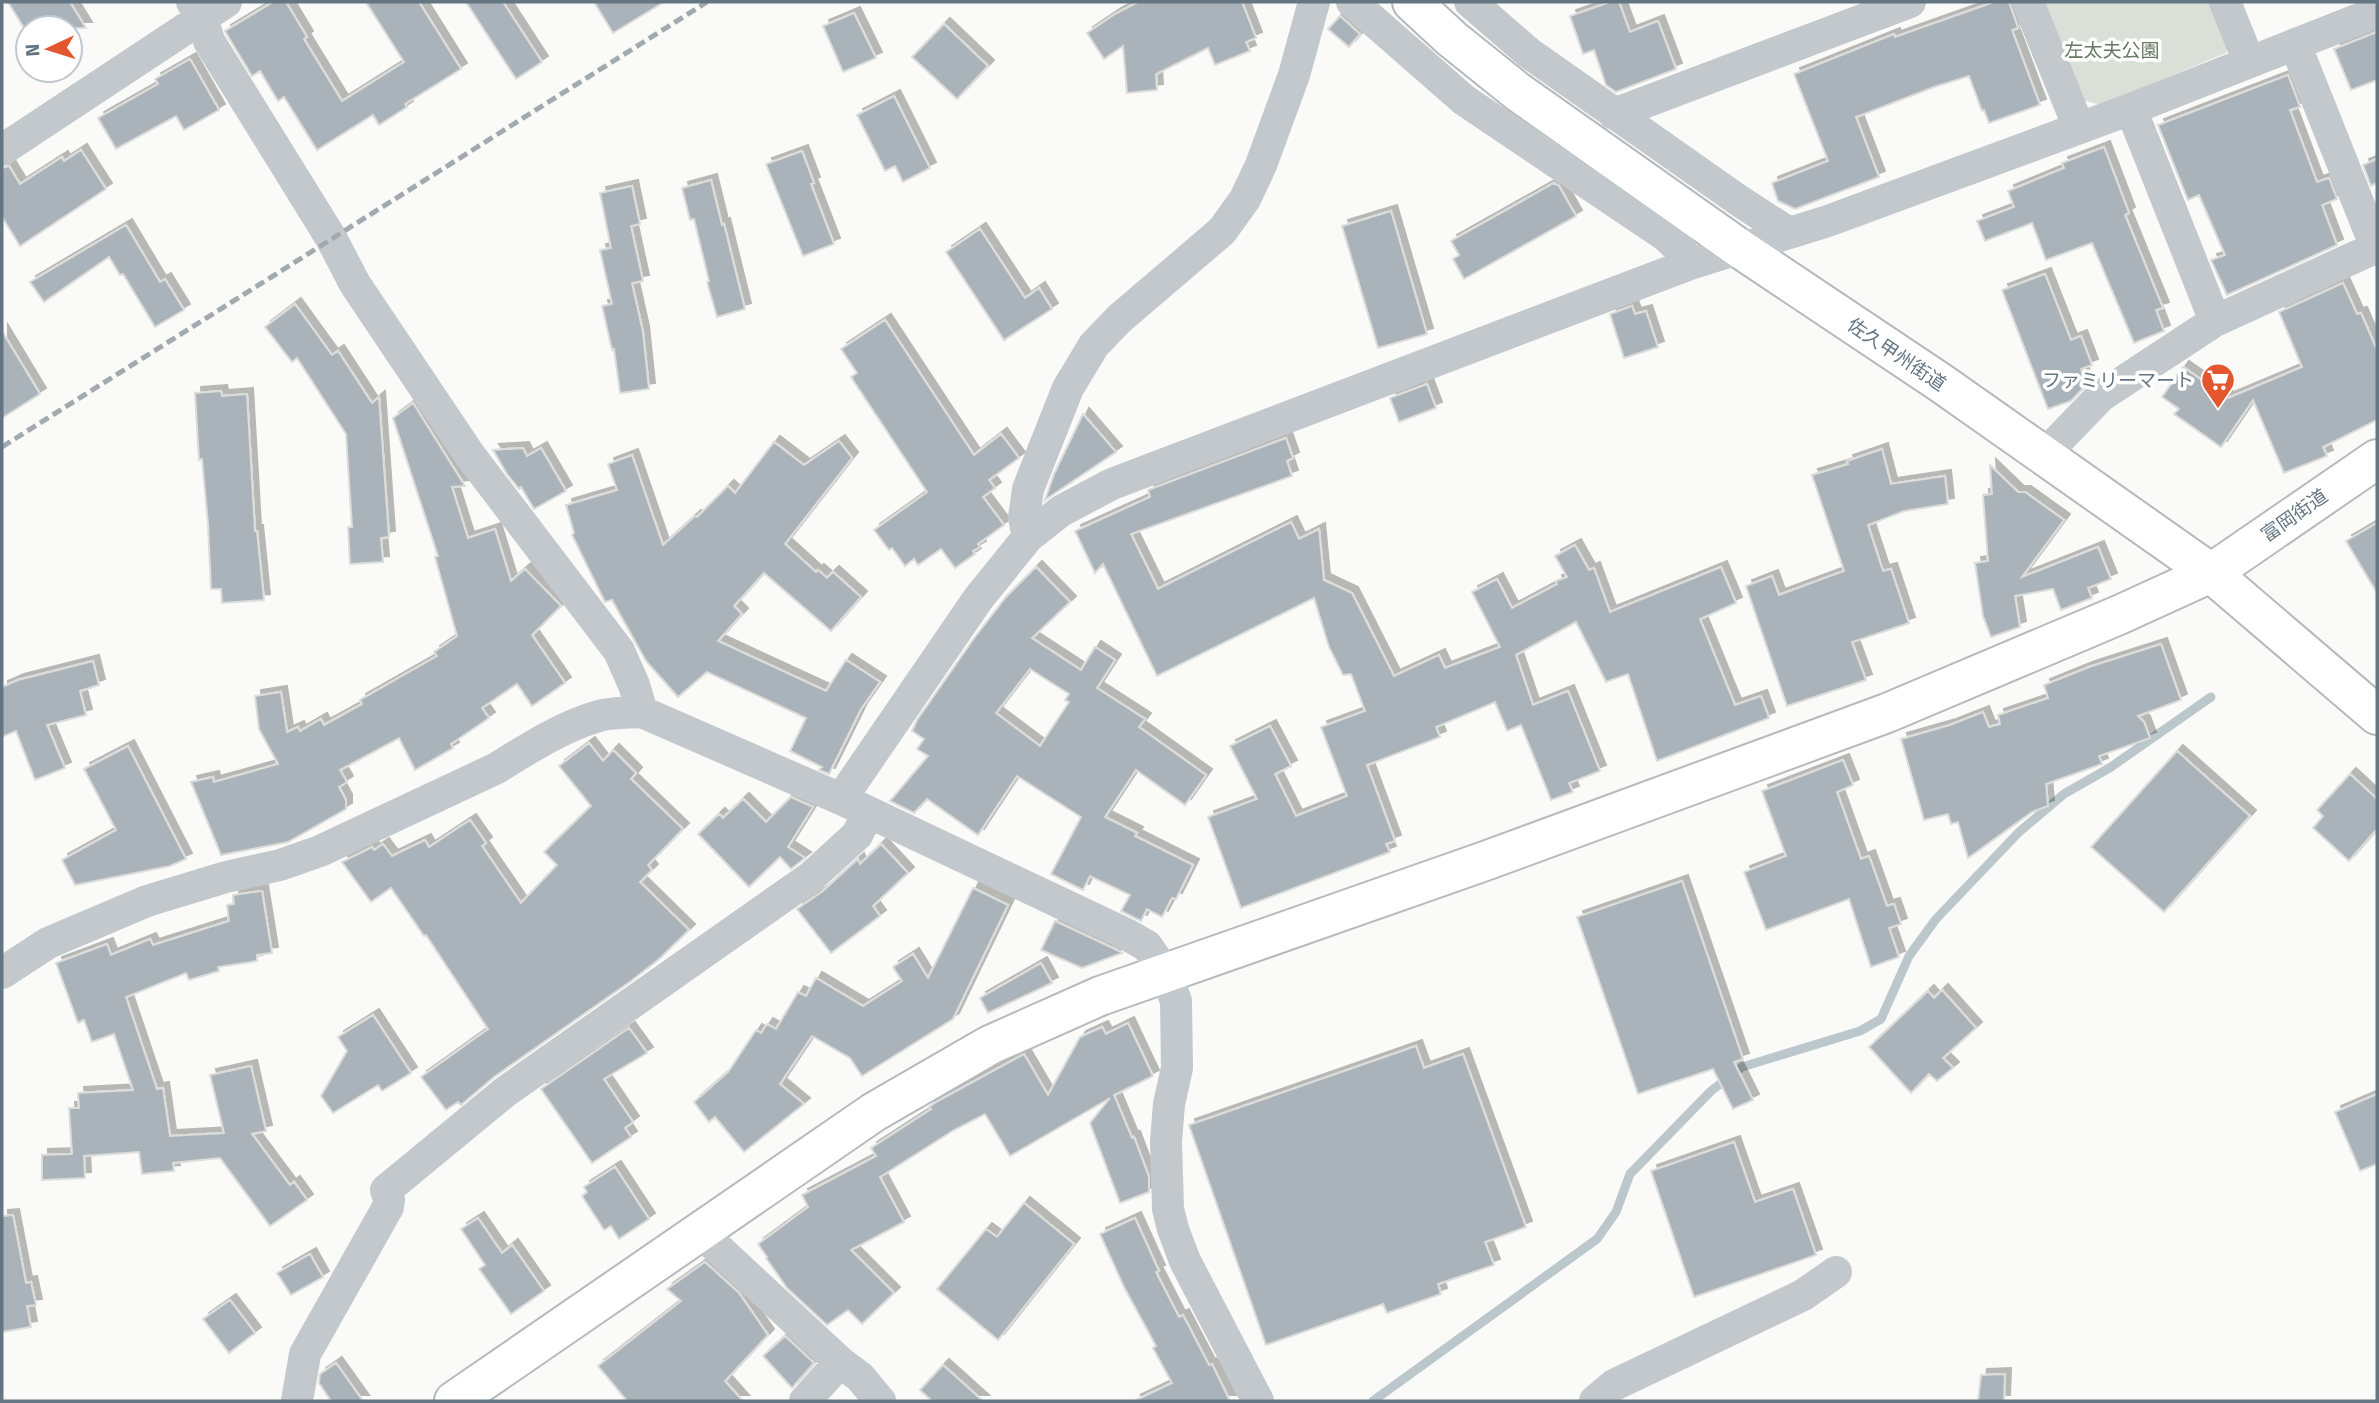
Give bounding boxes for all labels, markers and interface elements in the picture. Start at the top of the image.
north arrow [14,14,84,84]
park label: 左太夫公園 [2064,39,2160,62]
text: N [21,43,44,57]
street label: 佐久甲州街道 [1843,313,1950,396]
supermarket icon: ファミリーマート [2199,361,2237,410]
place label: ファミリーマート [2042,369,2194,392]
street label: 富岡街道 [2257,484,2332,547]

